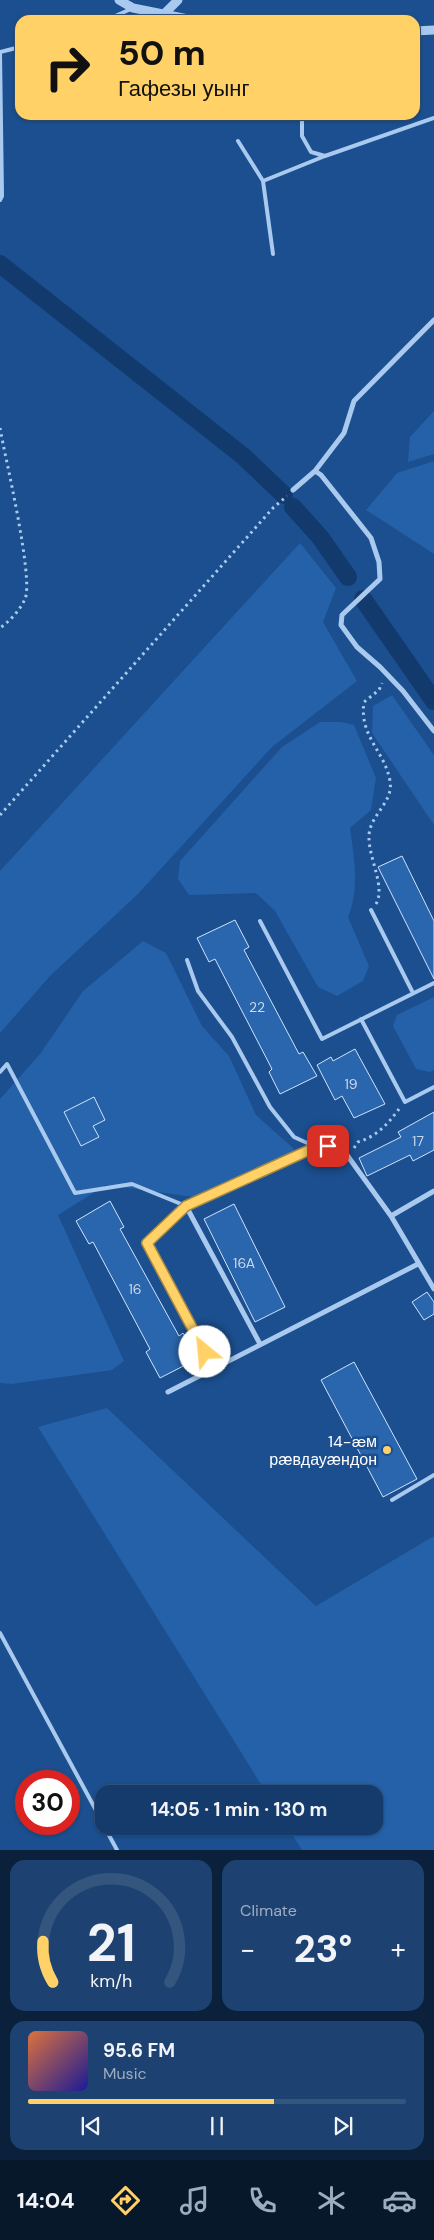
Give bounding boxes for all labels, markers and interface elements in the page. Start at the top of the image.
text: 50 m [118,30,206,76]
icon: right [35,35,100,100]
text: Гафезы уынг [118,74,250,103]
house number: 22 [249,998,265,1016]
house number: 19 [344,1075,358,1093]
pin [307,1125,349,1167]
icon: arrive [314,1132,342,1160]
house number: 17 [412,1132,424,1150]
house number: 16A [233,1254,255,1272]
house number: 16 [128,1280,142,1298]
position arrow [178,1325,230,1377]
place label: 14-æм рӕвдауӕндон [269,1431,377,1470]
marker: 14-æм рӕвдауӕндон [381,1444,393,1456]
speed limit sign: 30 [15,1770,80,1835]
text: 14:05 · 1 min · 130 m [150,1797,328,1822]
text: Climate [240,1900,297,1921]
text: 21 [87,1909,135,1977]
text: 23° [294,1924,352,1974]
text: − [240,1931,255,1968]
text: + [391,1931,406,1968]
text: km/h [90,1969,132,1993]
text: 95.6 FM [103,2038,175,2063]
text: Music [103,2063,147,2084]
icon: previous [77,2112,105,2140]
icon: pause [203,2112,231,2140]
icon: next [329,2112,357,2140]
icon: directions [108,2183,143,2218]
icon: music [177,2183,212,2218]
icon: phone [245,2183,280,2218]
icon: climate [314,2183,349,2218]
icon: car [382,2183,417,2218]
text: 14:04 [17,2186,74,2215]

